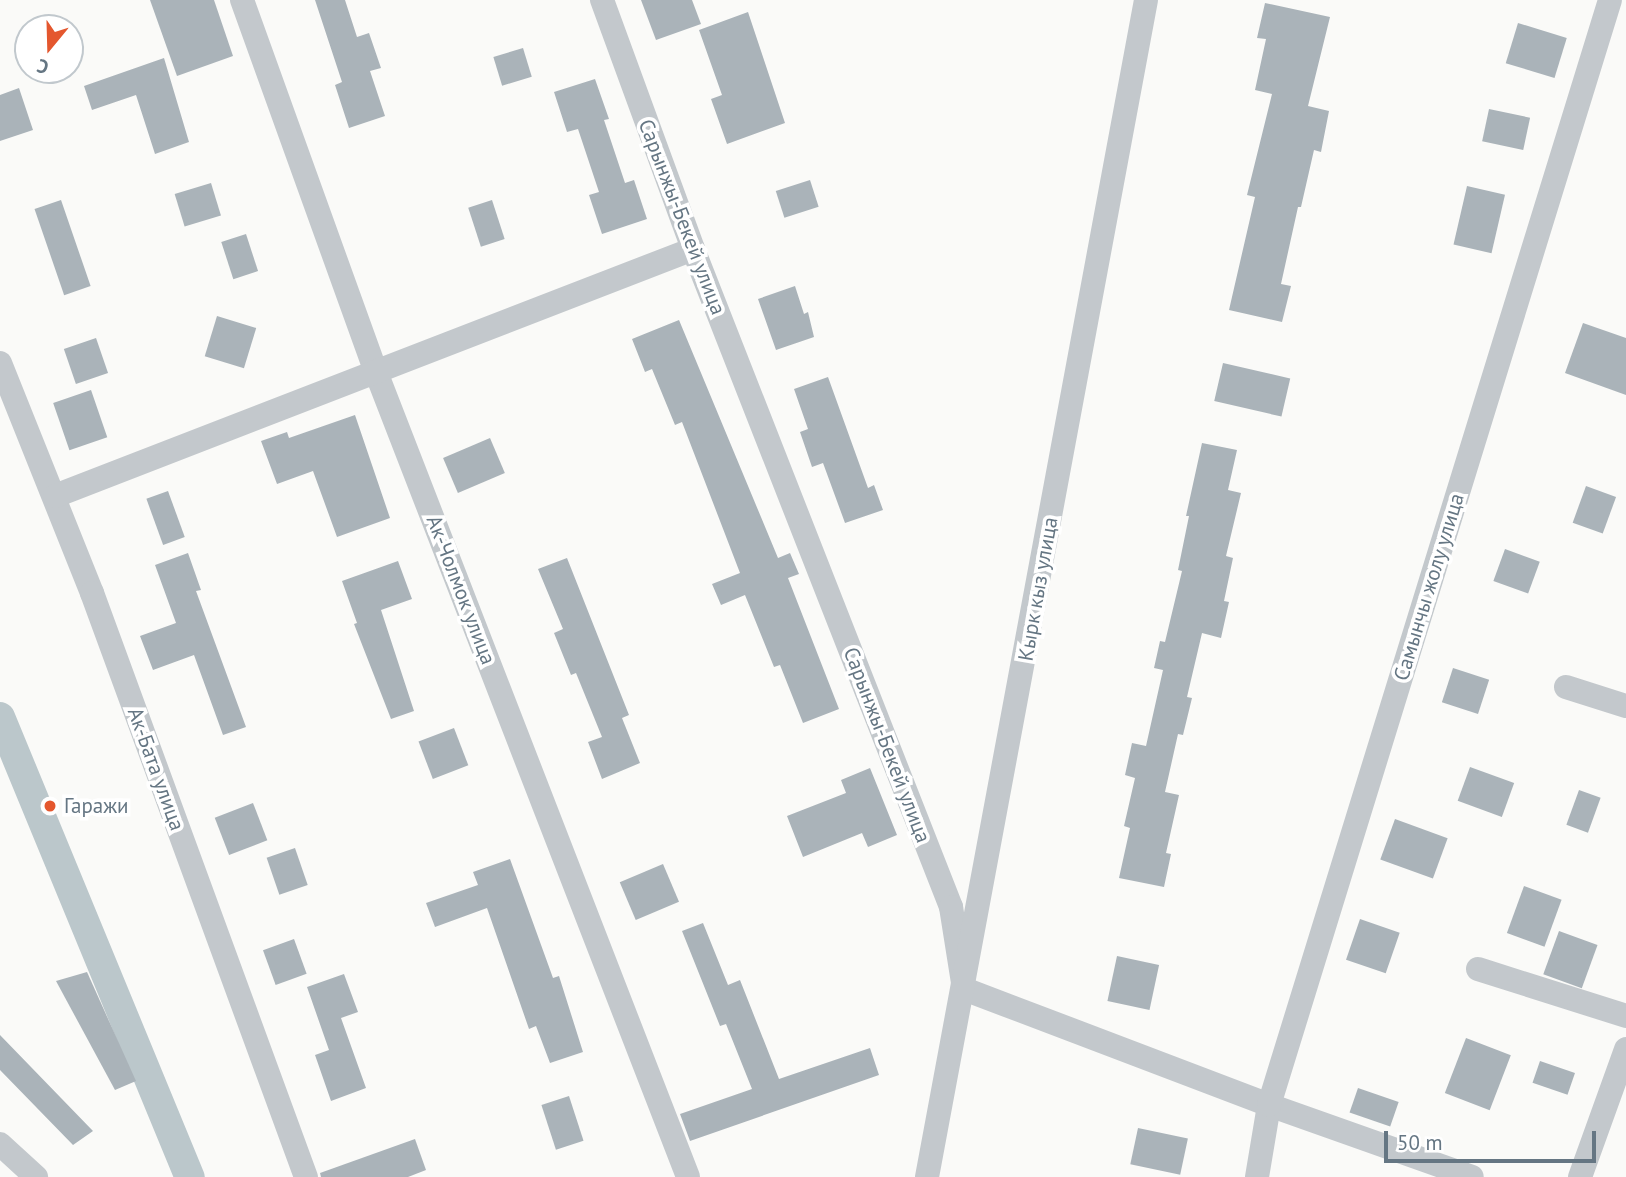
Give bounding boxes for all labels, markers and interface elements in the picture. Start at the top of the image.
north arrow [14,14,84,84]
text: С [34,54,52,80]
street label: Сарынжы-Бекей улица [633,116,731,318]
street label: Самынчы жолу улица [1388,490,1470,684]
street label: Ак-Чолмок улица [421,512,501,668]
street label: Кырк кыз улица [1013,515,1063,663]
street label: Сарынжы-Бекей улица [838,644,936,846]
street label: Ак-Бата улица [122,704,190,834]
place label: Гаражи [64,793,128,819]
marker: Гаражи [42,798,58,814]
scale bar [1388,1118,1600,1162]
text: 50 m [1397,1129,1443,1156]

